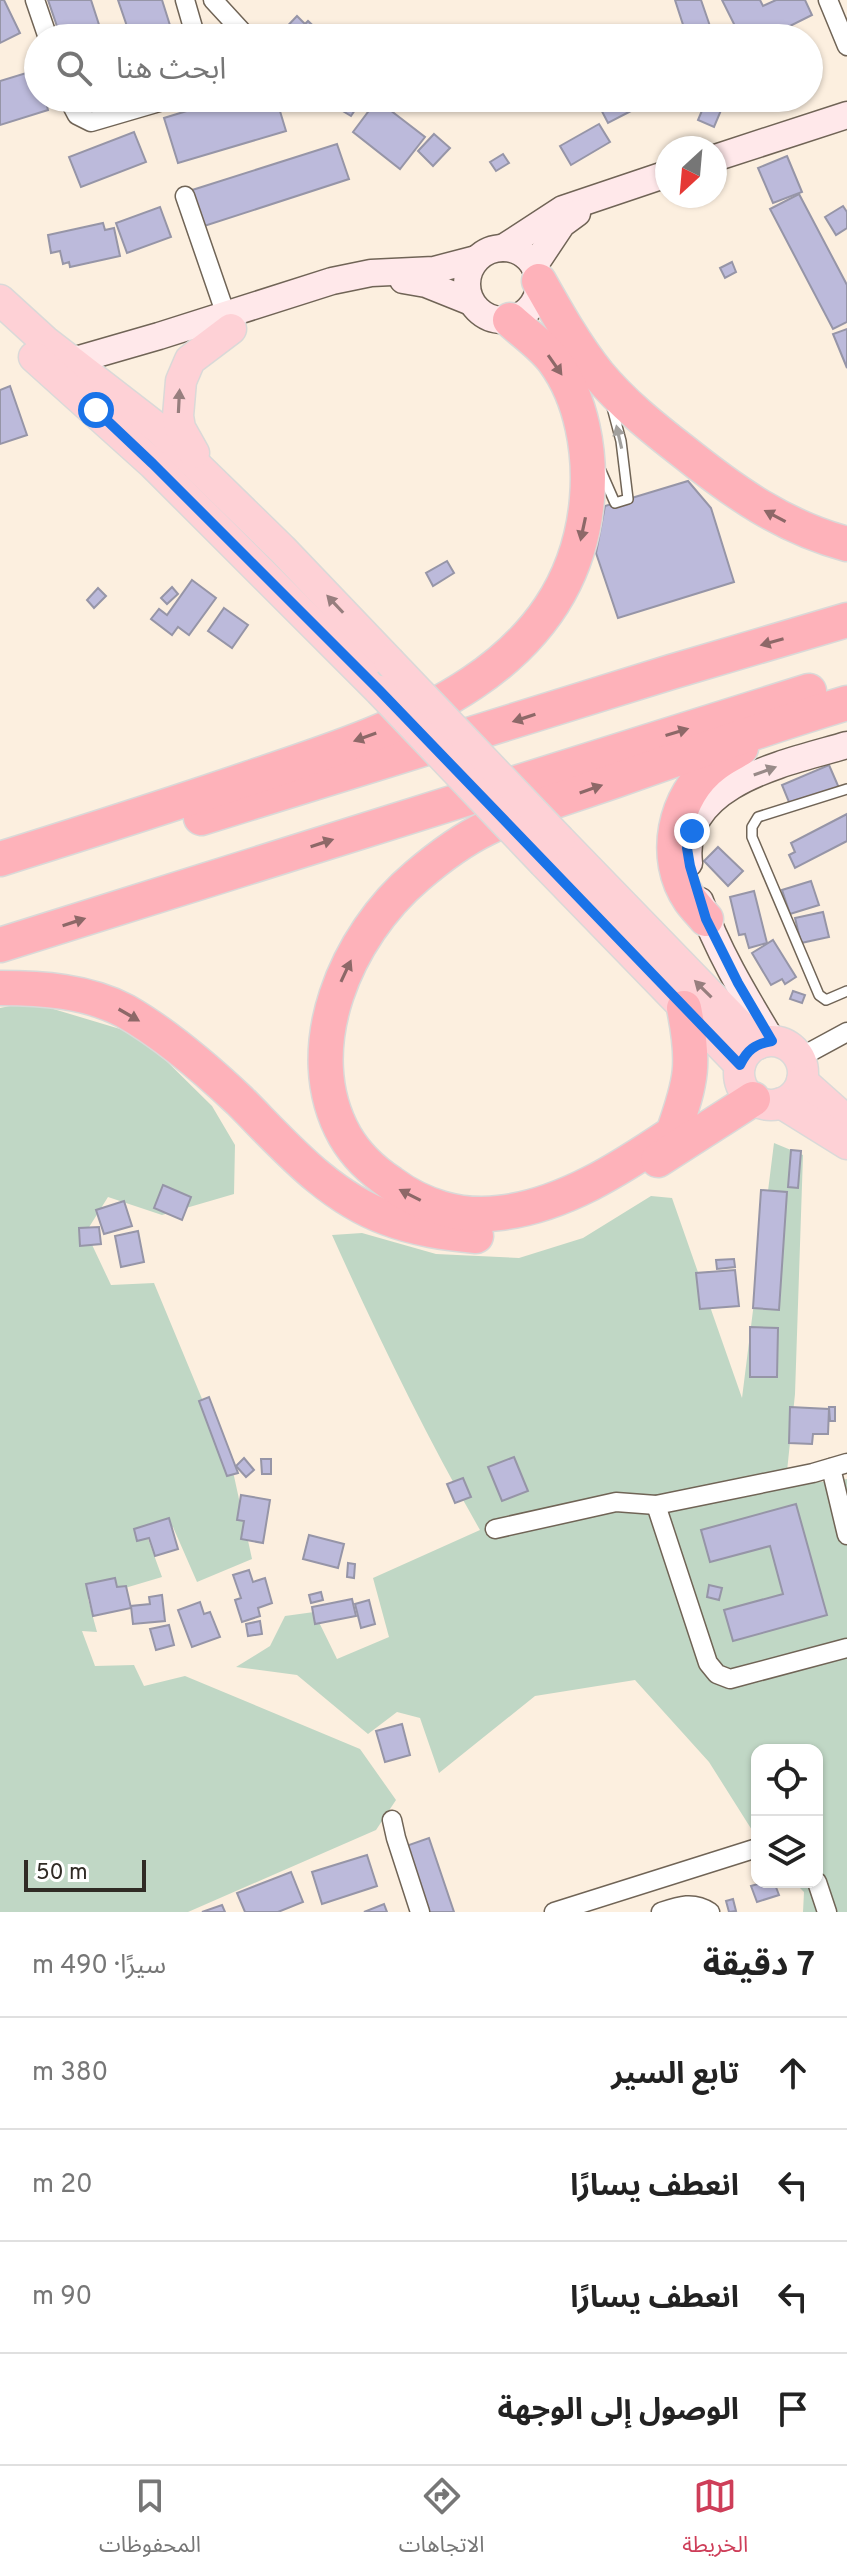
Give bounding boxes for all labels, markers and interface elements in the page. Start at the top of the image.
search box [24,24,823,112]
icon: search [52,46,96,90]
text: ابحث هنا [116,52,226,89]
north arrow [655,136,727,208]
one-way arrow [548,354,563,375]
one-way arrow [172,388,185,413]
route start [78,392,114,428]
one-way arrow [612,424,625,449]
one-way arrow [763,509,786,522]
one-way arrow [576,516,588,541]
one-way arrow [327,595,345,614]
one-way arrow [760,636,784,649]
one-way arrow [511,713,535,725]
one-way arrow [666,726,690,738]
one-way arrow [353,731,377,744]
one-way arrow [754,764,778,777]
one-way arrow [579,783,603,795]
route end [674,813,710,849]
one-way arrow [311,836,335,849]
one-way arrow [63,915,87,928]
one-way arrow [339,960,353,983]
one-way arrow [694,980,713,998]
one-way arrow [118,1008,140,1022]
one-way arrow [399,1188,422,1201]
map controls [751,1744,823,1888]
button: locate [751,1744,823,1816]
button: layers [751,1816,823,1888]
scale bar [24,1856,146,1892]
text: 50 m [36,1860,88,1887]
text: 7 دقيقة [703,1945,815,1988]
text: سيرًا · 490 m [32,1950,166,1983]
icon: ahead [771,2051,815,2095]
text: 380 m [32,2057,108,2090]
text: تابع السير [611,2057,739,2094]
icon: left [771,2163,815,2207]
text: 20 m [32,2169,93,2202]
text: انعطف يسارًا [570,2169,739,2206]
icon: left [771,2275,815,2319]
text: 90 m [32,2281,92,2314]
text: انعطف يسارًا [570,2281,739,2318]
icon: arrive [771,2387,815,2431]
text: الوصول إلى الوجهة [497,2393,739,2430]
tab: المحفوظات [99,2474,201,2568]
tab: الاتجاهات [399,2474,485,2568]
tab: الخريطة [682,2474,748,2568]

